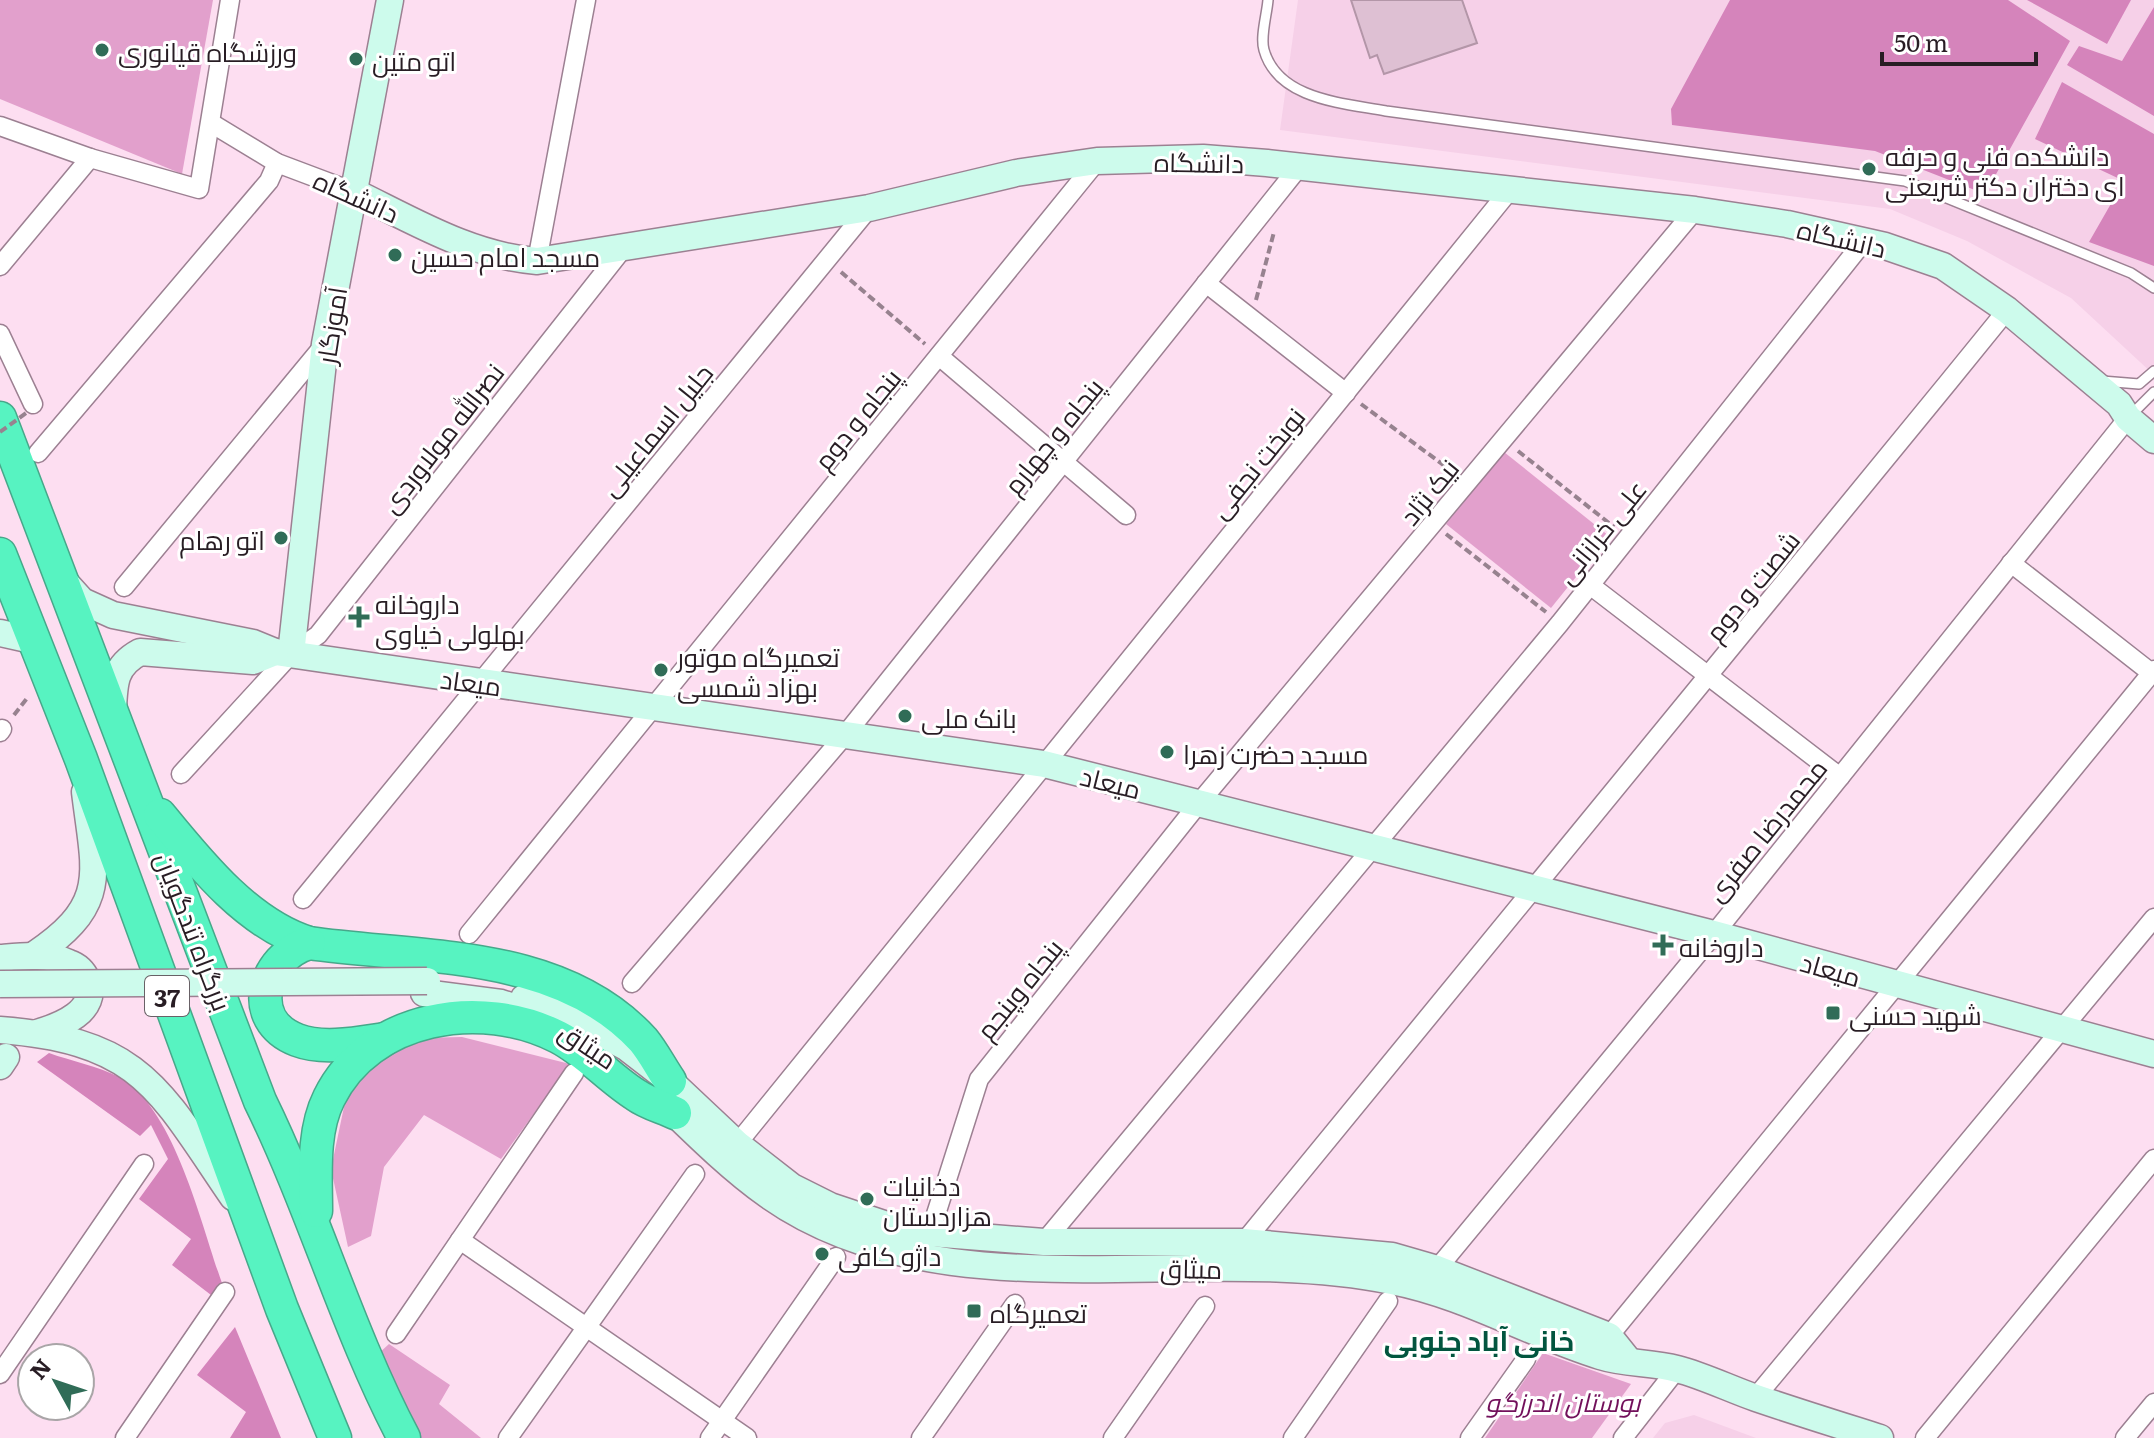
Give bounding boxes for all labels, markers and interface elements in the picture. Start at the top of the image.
scale bar [1882,16,2036,66]
text: 50 m [1894,24,1948,59]
place label: ورزشگاه قیانوری [118,31,297,70]
place label: اتو متین [372,40,456,79]
marker: ورزشگاه قیانوری [93,41,111,59]
marker: اتو متین [347,50,365,68]
place label: دانشکده فنی و حرفه ای دختران دکتر شریعتی [1885,135,2125,204]
street label: دانشگاه [1154,141,1244,181]
street label: دانشگاه [308,159,406,231]
marker: دانشکده فنی و حرفه ای دختران دکتر شریعتی [1860,160,1878,178]
street label: دانشگاه [1794,208,1890,266]
place label: مسجد امام حسین [411,236,600,276]
marker: مسجد امام حسین [386,246,404,264]
street label: آموزگار [304,284,355,368]
street label: نصرالله مولاوردی [370,354,512,520]
street label: جلیل اسماعیلی [589,354,721,504]
street label: پنجاه و دوم [803,359,910,478]
street label: پنجاه و چهارم [993,368,1112,502]
street label: نوبخت نجفی [1199,398,1313,526]
street label: نیک نژاد [1389,449,1467,533]
street label: علی خرازانی [1546,470,1654,592]
place label: اتو رهام [179,519,265,559]
street label: شصت و دوم [1694,521,1809,649]
marker: اتو رهام [272,529,290,547]
place label: داروخانه بهلولی خیاوی [375,583,525,652]
marker: داروخانه بهلولی خیاوی [350,608,368,626]
place label: تعمیرگاه موتور بهزاد شمسی [675,636,840,705]
street label: میعاد [438,657,504,705]
marker: تعمیرگاه موتور بهزاد شمسی [652,661,670,679]
place label: بانک ملی [921,697,1017,736]
marker: بانک ملی [896,707,914,725]
place label: مسجد حضرت زهرا [1183,733,1368,772]
marker: مسجد حضرت زهرا [1158,743,1176,761]
street label: محمدرضا صفری [1695,749,1835,909]
street label: میعاد [1077,755,1145,807]
street label: بزرگراه تندگویان [147,846,243,1016]
place label: داروخانه [1679,926,1764,965]
street label: پنجاه وپنجم [965,929,1072,1047]
marker: داروخانه [1654,936,1672,954]
street label: میعاد [1796,941,1866,995]
road number: 37 [145,976,189,1016]
place label: شهید حسنی [1849,994,1982,1033]
marker: شهید حسنی [1824,1004,1842,1022]
street label: میثاق [552,1010,626,1078]
place label: دخانیات هزاردستان [883,1165,992,1234]
marker: دخانیات هزاردستان [858,1190,876,1208]
place label: داژو کافی [838,1235,941,1274]
marker: داژو کافی [813,1245,831,1263]
street label: میثاق [1160,1247,1222,1287]
place label: تعمیرگاه [990,1292,1087,1331]
marker: تعمیرگاه [965,1302,983,1320]
district label: خانی آباد جنوبی [1384,1318,1574,1360]
north arrow [16,1342,96,1422]
text: N [21,1351,58,1386]
park label: بوستان اندرزگو [1485,1381,1643,1420]

